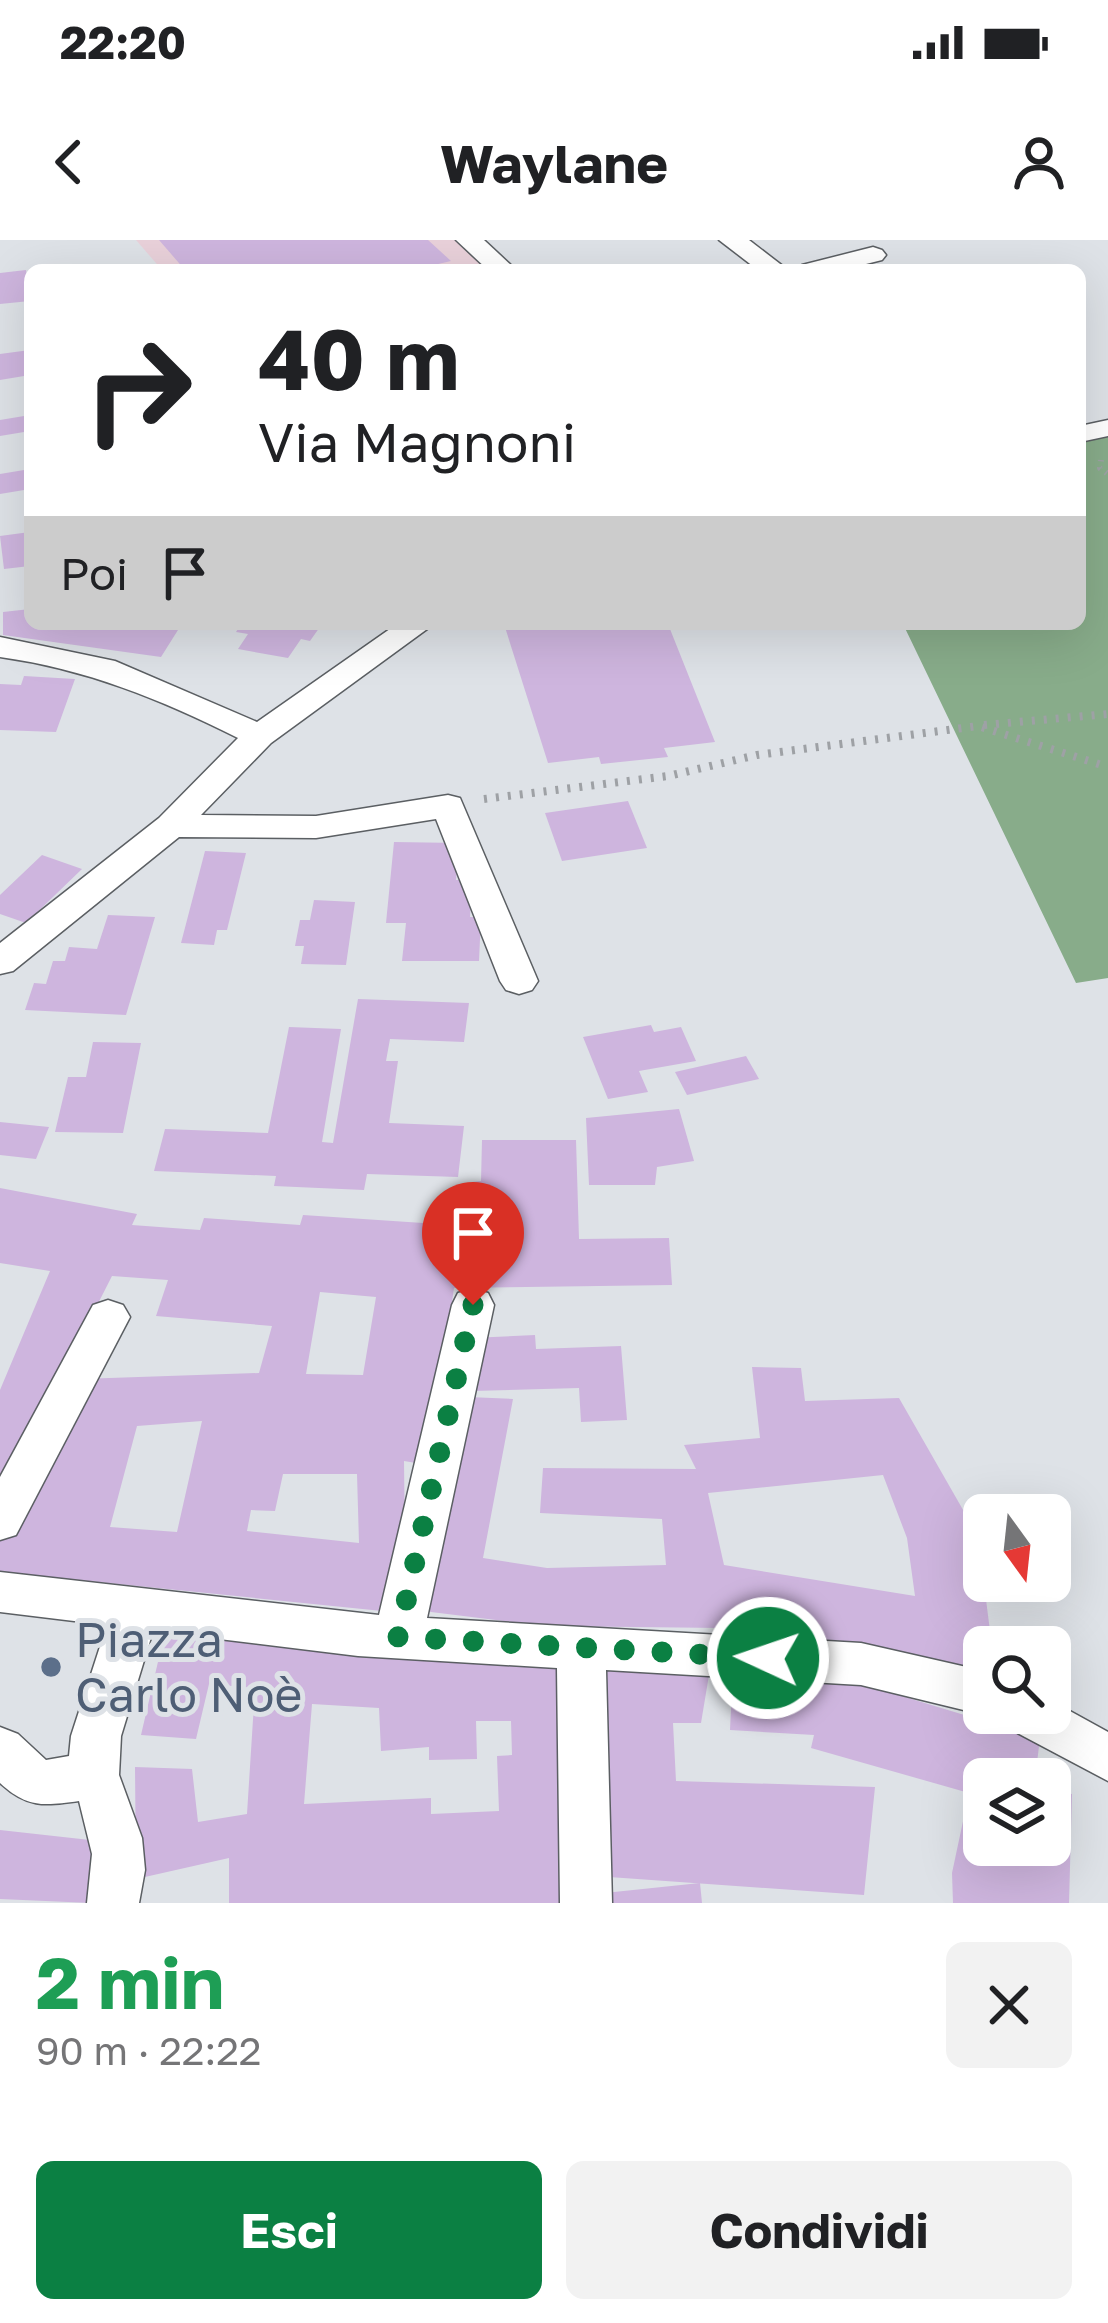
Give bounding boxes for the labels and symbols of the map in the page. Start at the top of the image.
pin [422,1182,524,1305]
north arrow [963,1494,1071,1602]
position arrow [705,1595,831,1721]
place label: Piazza Carlo Noè [75,1610,302,1723]
marker: Piazza Carlo Noè [38,1654,64,1680]

